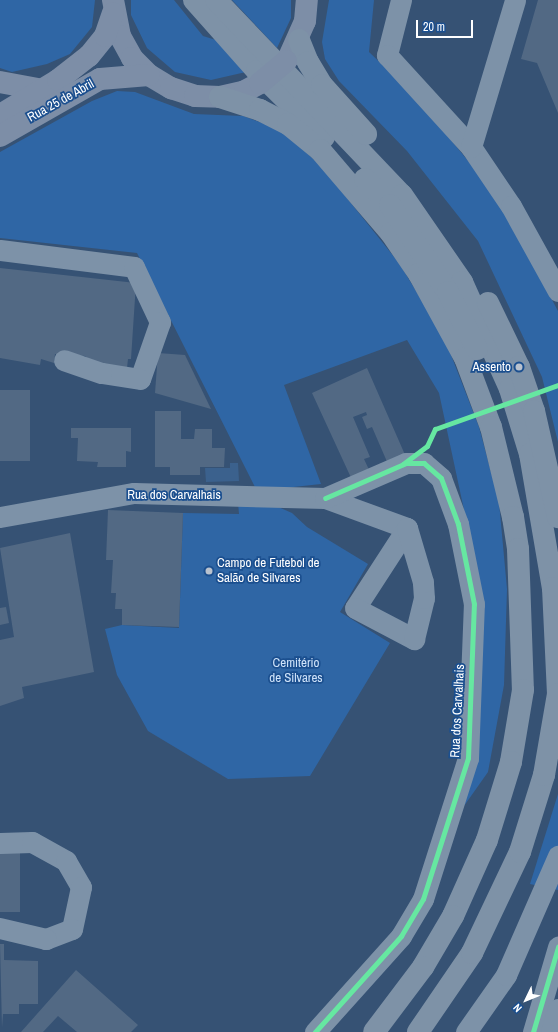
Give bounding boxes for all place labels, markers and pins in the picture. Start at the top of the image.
place label: Assento [472,359,511,375]
marker: Assento [514,362,524,372]
place label: Campo de Futebol de Salão de Silvares [217,556,320,587]
marker: Campo de Futebol de Salão de Silvares [204,566,214,576]

